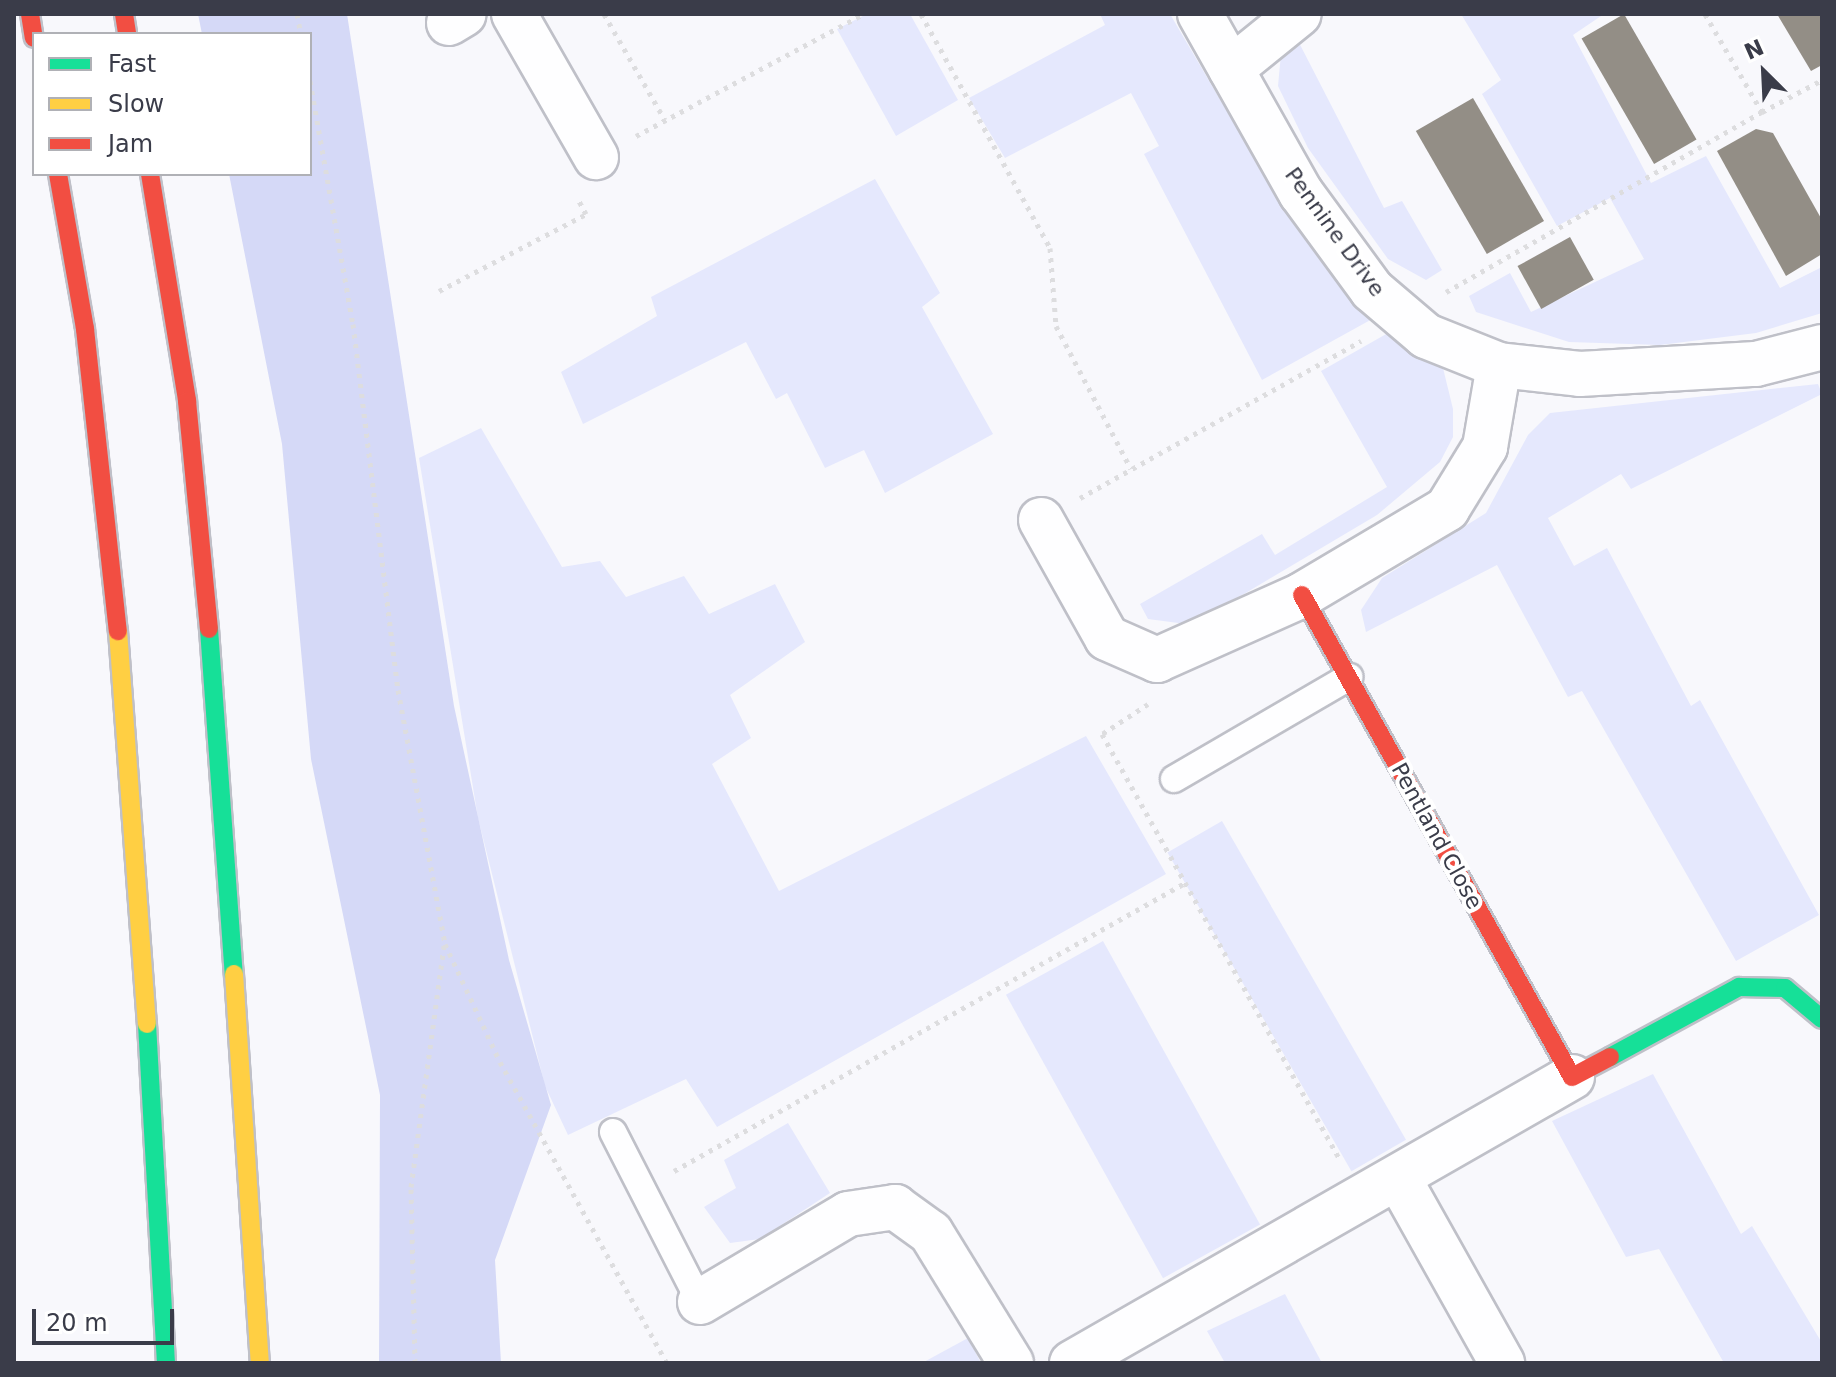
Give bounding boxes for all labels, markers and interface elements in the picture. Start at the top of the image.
legend [32,32,312,176]
north arrow [1724,32,1804,112]
text: N [1741,34,1768,65]
text: Fast [108,50,156,78]
text: Slow [108,90,164,118]
text: Jam [108,130,153,158]
street label: Pennine Drive [1279,162,1391,302]
street label: Pentland Close [1386,758,1488,914]
scale bar [36,1293,178,1343]
text: 20 m [46,1309,108,1337]

